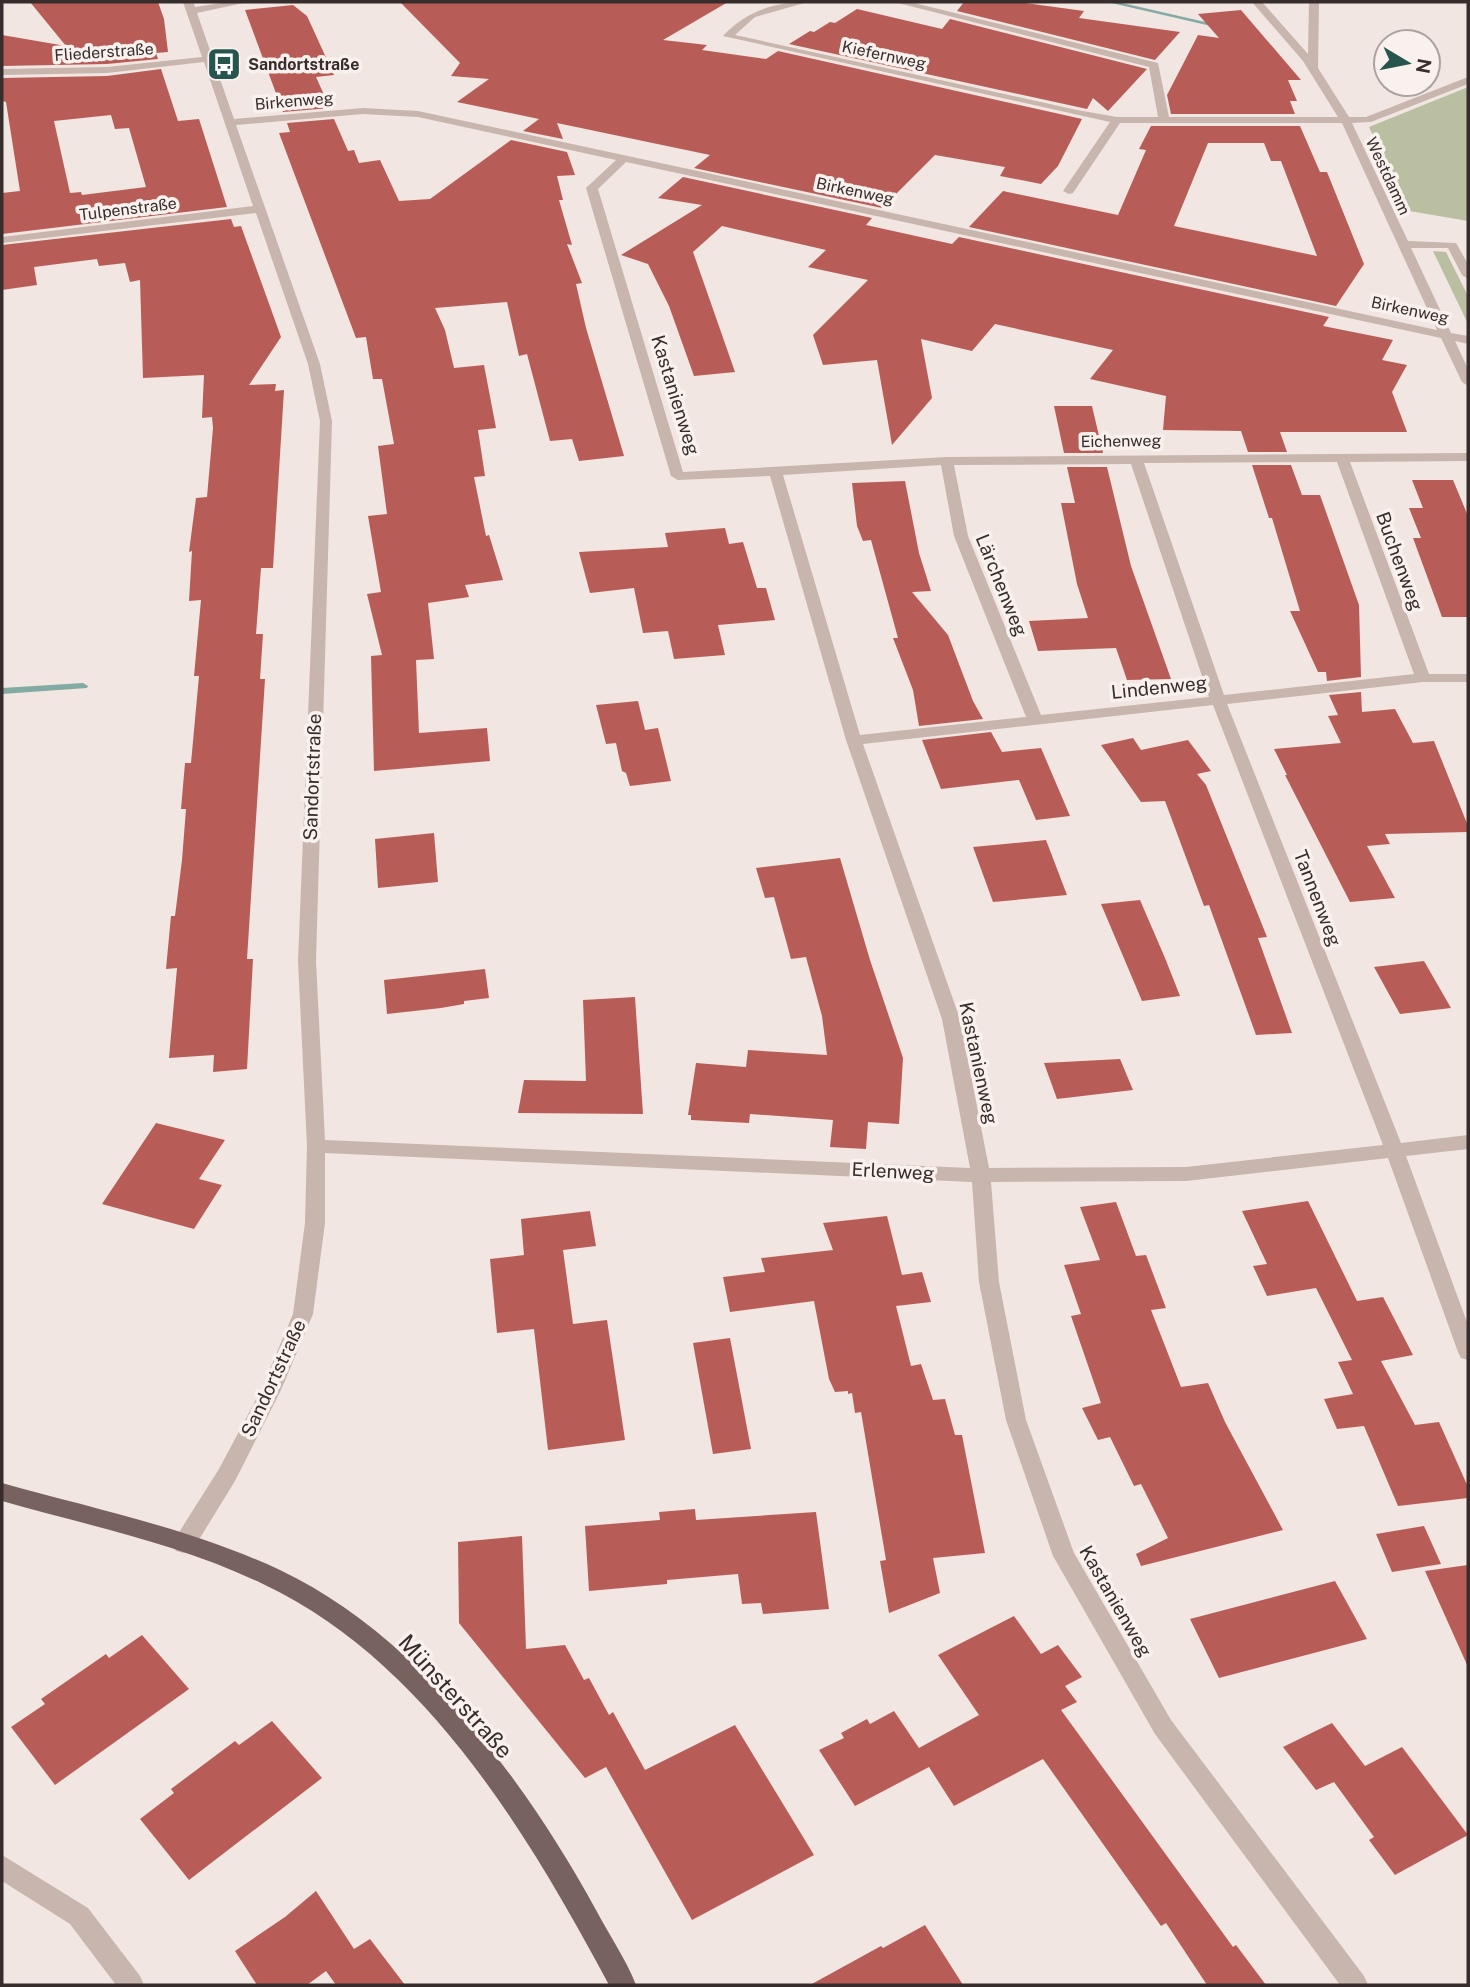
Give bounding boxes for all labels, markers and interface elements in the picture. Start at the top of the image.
north arrow [1372,28,1442,98]
street label: Kiefernweg [840,37,928,73]
street label: Fliederstraße [54,39,154,65]
bus stop icon: Sandortstraße [205,45,243,83]
place label: Sandortstraße [248,55,359,74]
text: N [1412,57,1436,75]
street label: Birkenweg [254,88,334,114]
street label: Westdamm [1362,134,1414,218]
street label: Birkenweg [814,173,896,209]
street label: Tulpenstraße [78,194,178,224]
street label: Birkenweg [1369,292,1451,328]
street label: Kastanienweg [647,332,705,458]
street label: Eichenweg [1080,431,1162,451]
street label: Buchenweg [1372,509,1428,614]
street label: Lärchenweg [972,531,1033,639]
street label: Lindenweg [1110,671,1208,703]
street label: Sandortstraße [299,713,325,841]
street label: Tannenweg [1290,847,1346,949]
street label: Kastanienweg [955,1000,1003,1126]
street label: Erlenweg [851,1158,935,1184]
street label: Sandortstraße [236,1316,310,1440]
street label: Kastanienweg [1075,1542,1157,1661]
street label: Münsterstraße [393,1629,519,1763]

